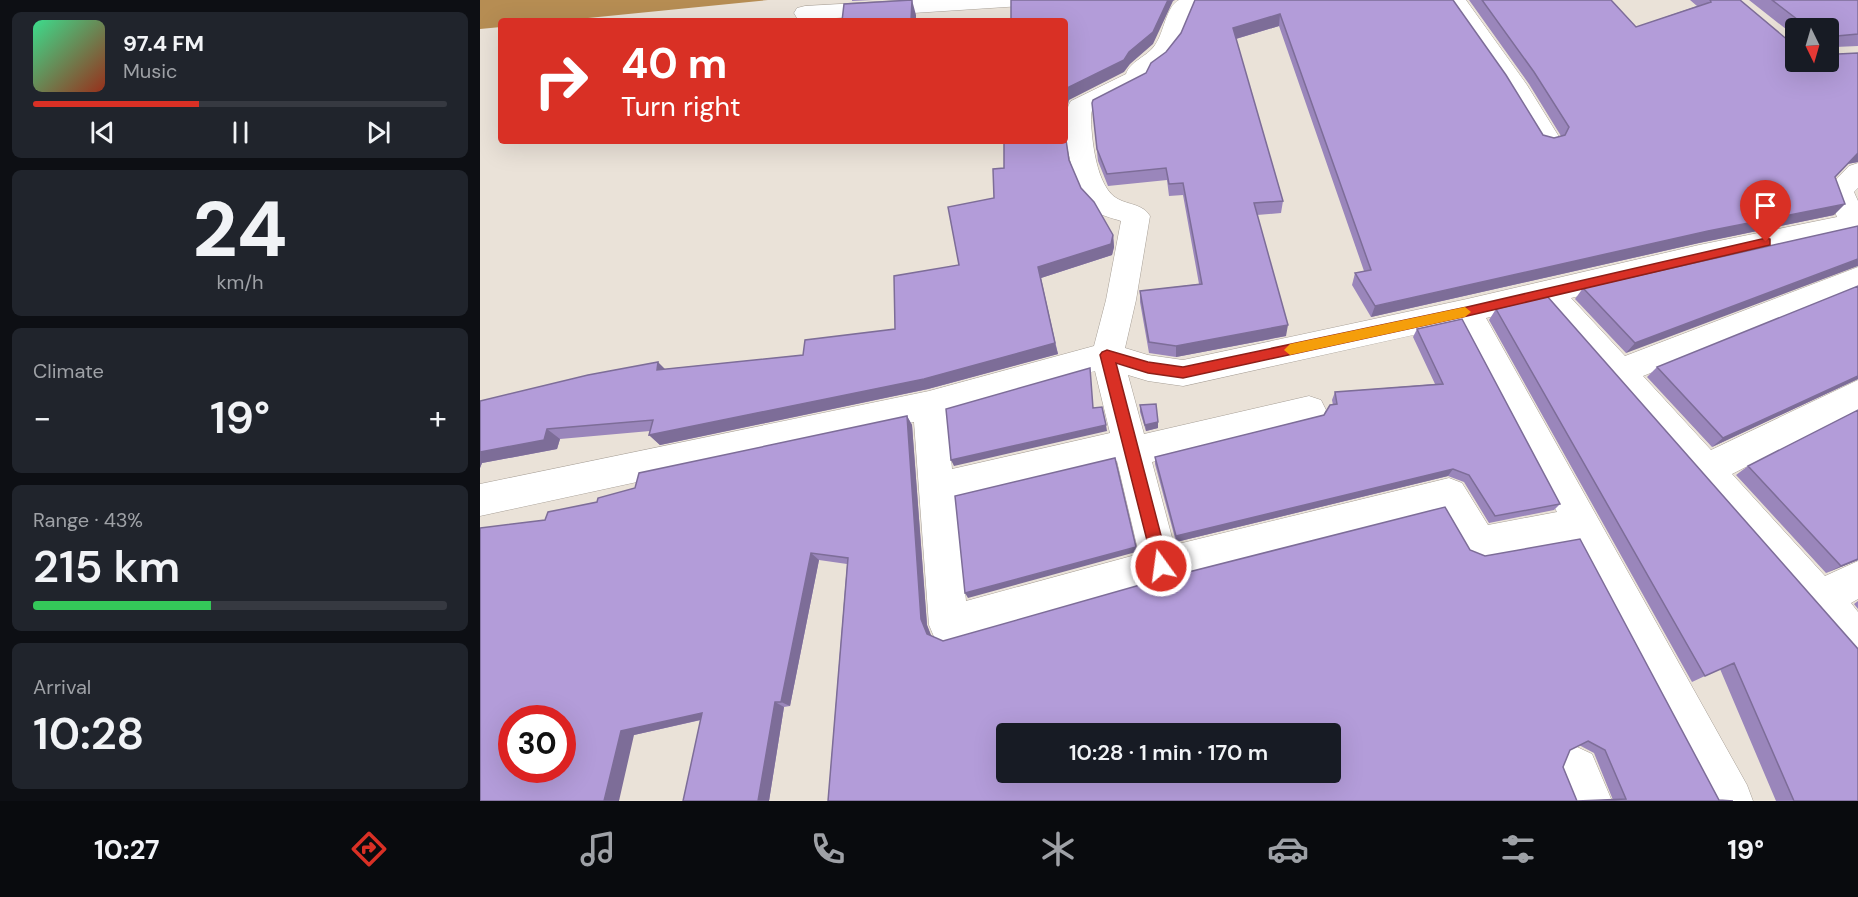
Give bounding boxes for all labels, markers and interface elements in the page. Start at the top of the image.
north arrow [1785,18,1839,72]
map controls [1785,18,1839,72]
text: 97.4 FM [123,29,204,58]
text: 40 m [621,36,727,91]
icon: right [522,42,600,120]
text: Music [123,58,178,84]
text: Turn right [621,89,741,124]
icon: previous [86,116,119,149]
icon: pause [224,116,257,149]
icon: next [362,116,395,149]
text: 24 [192,179,288,280]
pin [1740,180,1791,242]
icon: arrive [1749,189,1782,222]
text: km/h [216,269,264,295]
text: Climate [33,358,104,384]
text: 19° [210,388,270,447]
text: − [33,396,51,439]
text: + [429,396,447,439]
text: Range · 43% [33,507,143,533]
position arrow [1129,534,1193,598]
text: 215 km [33,537,180,596]
text: Arrival [33,674,91,700]
text: 10:28 [33,704,144,763]
speed limit sign: 30 [498,705,576,783]
text: 10:28 · 1 min · 170 m [1069,738,1268,767]
icon: directions [348,828,390,870]
icon: music [577,828,619,870]
icon: phone [807,828,849,870]
icon: climate [1037,828,1079,870]
icon: car [1267,828,1309,870]
icon: filters [1497,828,1539,870]
text: 10:27 [94,832,160,867]
text: 19° [1727,832,1764,867]

